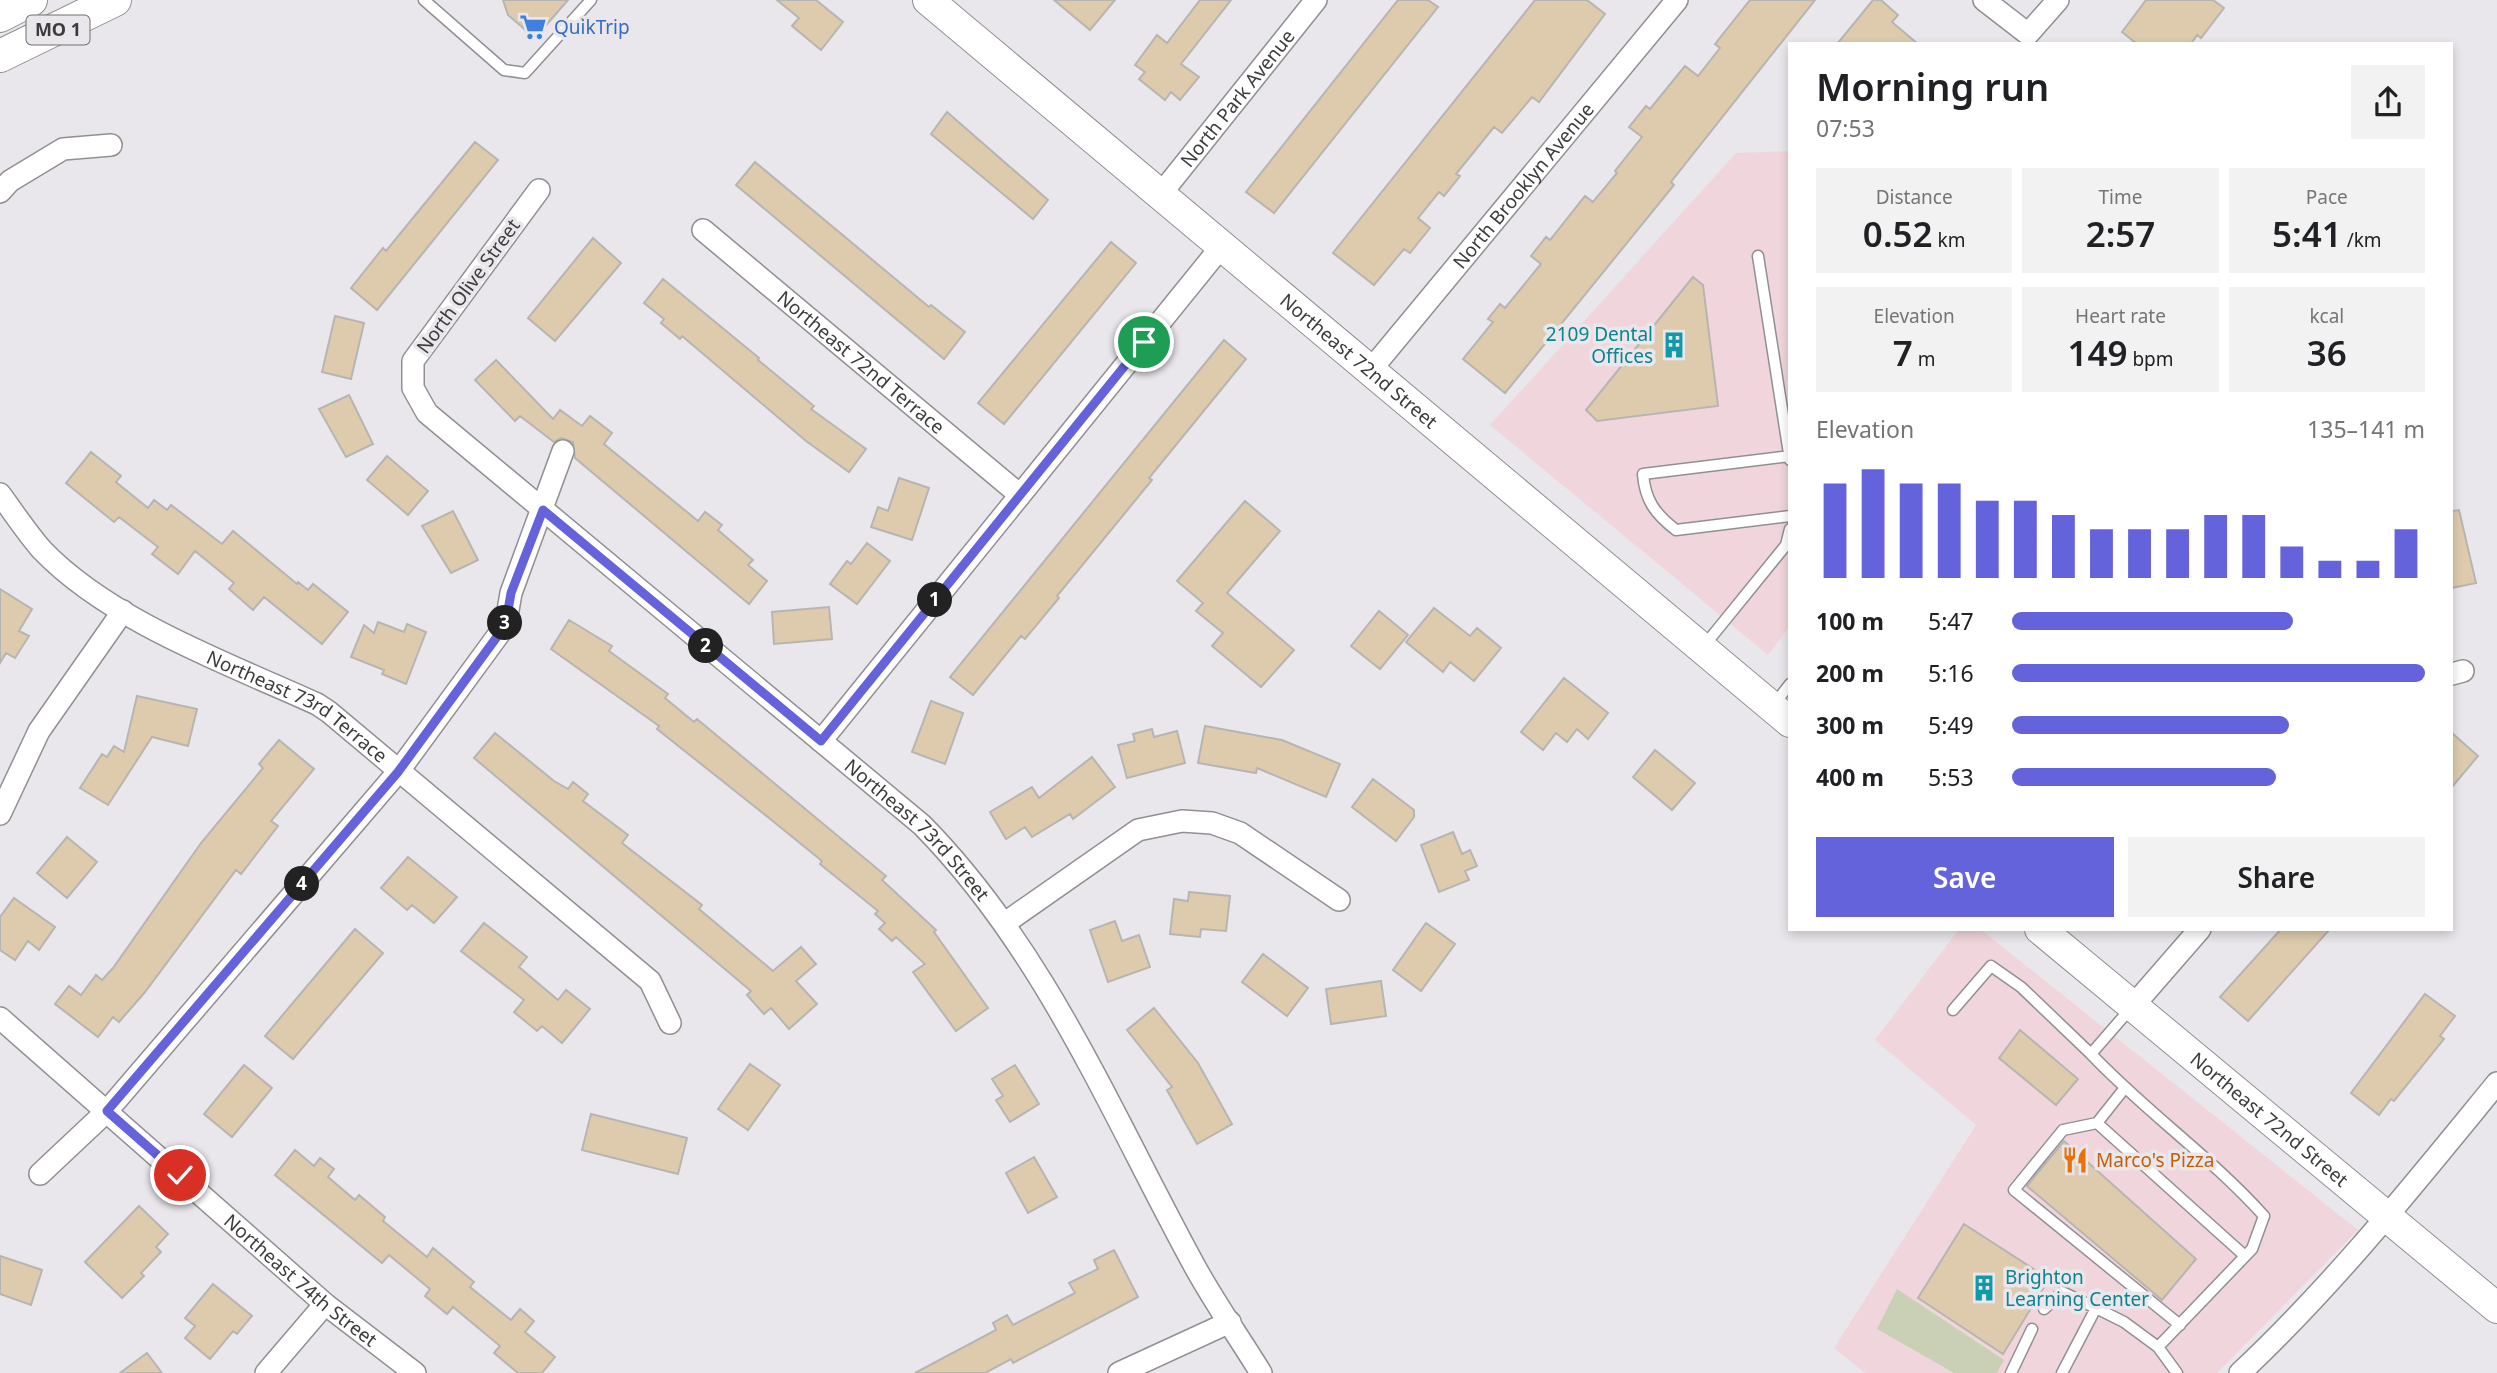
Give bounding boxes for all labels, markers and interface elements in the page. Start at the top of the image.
supermarket icon: QuikTrip [518,12,548,42]
place label: QuikTrip [554,14,630,40]
road number: MO 1 [27,15,90,44]
street label: North Park Avenue [1174,24,1300,172]
text: Morning run [1816,60,2049,112]
button: share [2351,65,2425,139]
street label: North Brooklyn Avenue [1447,97,1600,274]
text: 07:53 [1816,112,1875,144]
text: Distance [1876,184,1953,210]
text: Time [2099,184,2142,210]
text: Pace [2306,184,2348,210]
text: 0.52 [1863,210,1933,257]
text: 2:57 [2086,210,2155,257]
text: 5:41 [2272,210,2342,257]
street label: North Olive Street [410,213,526,358]
text: km [1933,227,1965,253]
text: /km [2342,227,2382,253]
street label: Northeast 72nd Terrace [772,285,950,440]
street label: Northeast 72nd Street [1275,287,1443,434]
text: Elevation [1874,303,1955,329]
text: Heart rate [2075,303,2166,329]
text: kcal [2309,303,2344,329]
pin [1114,312,1174,372]
place label: 2109 Dental Offices [1546,321,1653,369]
icon: arrive [1125,323,1163,361]
text: 7 [1893,329,1913,376]
text: 149 [2067,329,2127,376]
text: 36 [2307,329,2347,376]
building icon: 2109 Dental Offices [1659,330,1689,360]
text: m [1913,346,1936,372]
text: bpm [2127,346,2174,372]
text: Elevation [1816,413,1914,445]
text: 135–141 m [2307,413,2425,445]
pin: 1 [918,582,953,618]
text: 1 [929,586,940,612]
text: 100 m [1816,605,1884,637]
text: 5:47 [1928,605,1974,637]
pin: 3 [488,606,522,640]
text: 3 [499,609,510,635]
pin: 2 [688,628,724,664]
text: 2 [700,632,711,658]
street label: Northeast 73rd Terrace [202,644,393,769]
text: 200 m [1816,657,1884,689]
text: 5:16 [1928,657,1974,689]
text: 300 m [1816,709,1884,741]
text: 5:49 [1928,709,1974,741]
street label: Northeast 73rd Street [839,753,996,906]
text: 400 m [1816,761,1884,793]
text: 5:53 [1928,761,1974,793]
button: Save [1816,837,2114,917]
button: Share [2128,837,2425,917]
pin: 4 [284,866,320,902]
text: 4 [296,870,307,896]
street label: Northeast 72nd Street [2185,1046,2354,1193]
pin [150,1145,210,1205]
restaurant icon: Marco's Pizza [2060,1145,2090,1175]
place label: Marco's Pizza [2096,1147,2214,1173]
icon: check [161,1156,199,1194]
street label: Northeast 74th Street [218,1208,383,1353]
place label: Brighton Learning Center [2005,1264,2149,1312]
building icon: Brighton Learning Center [1969,1273,1999,1303]

